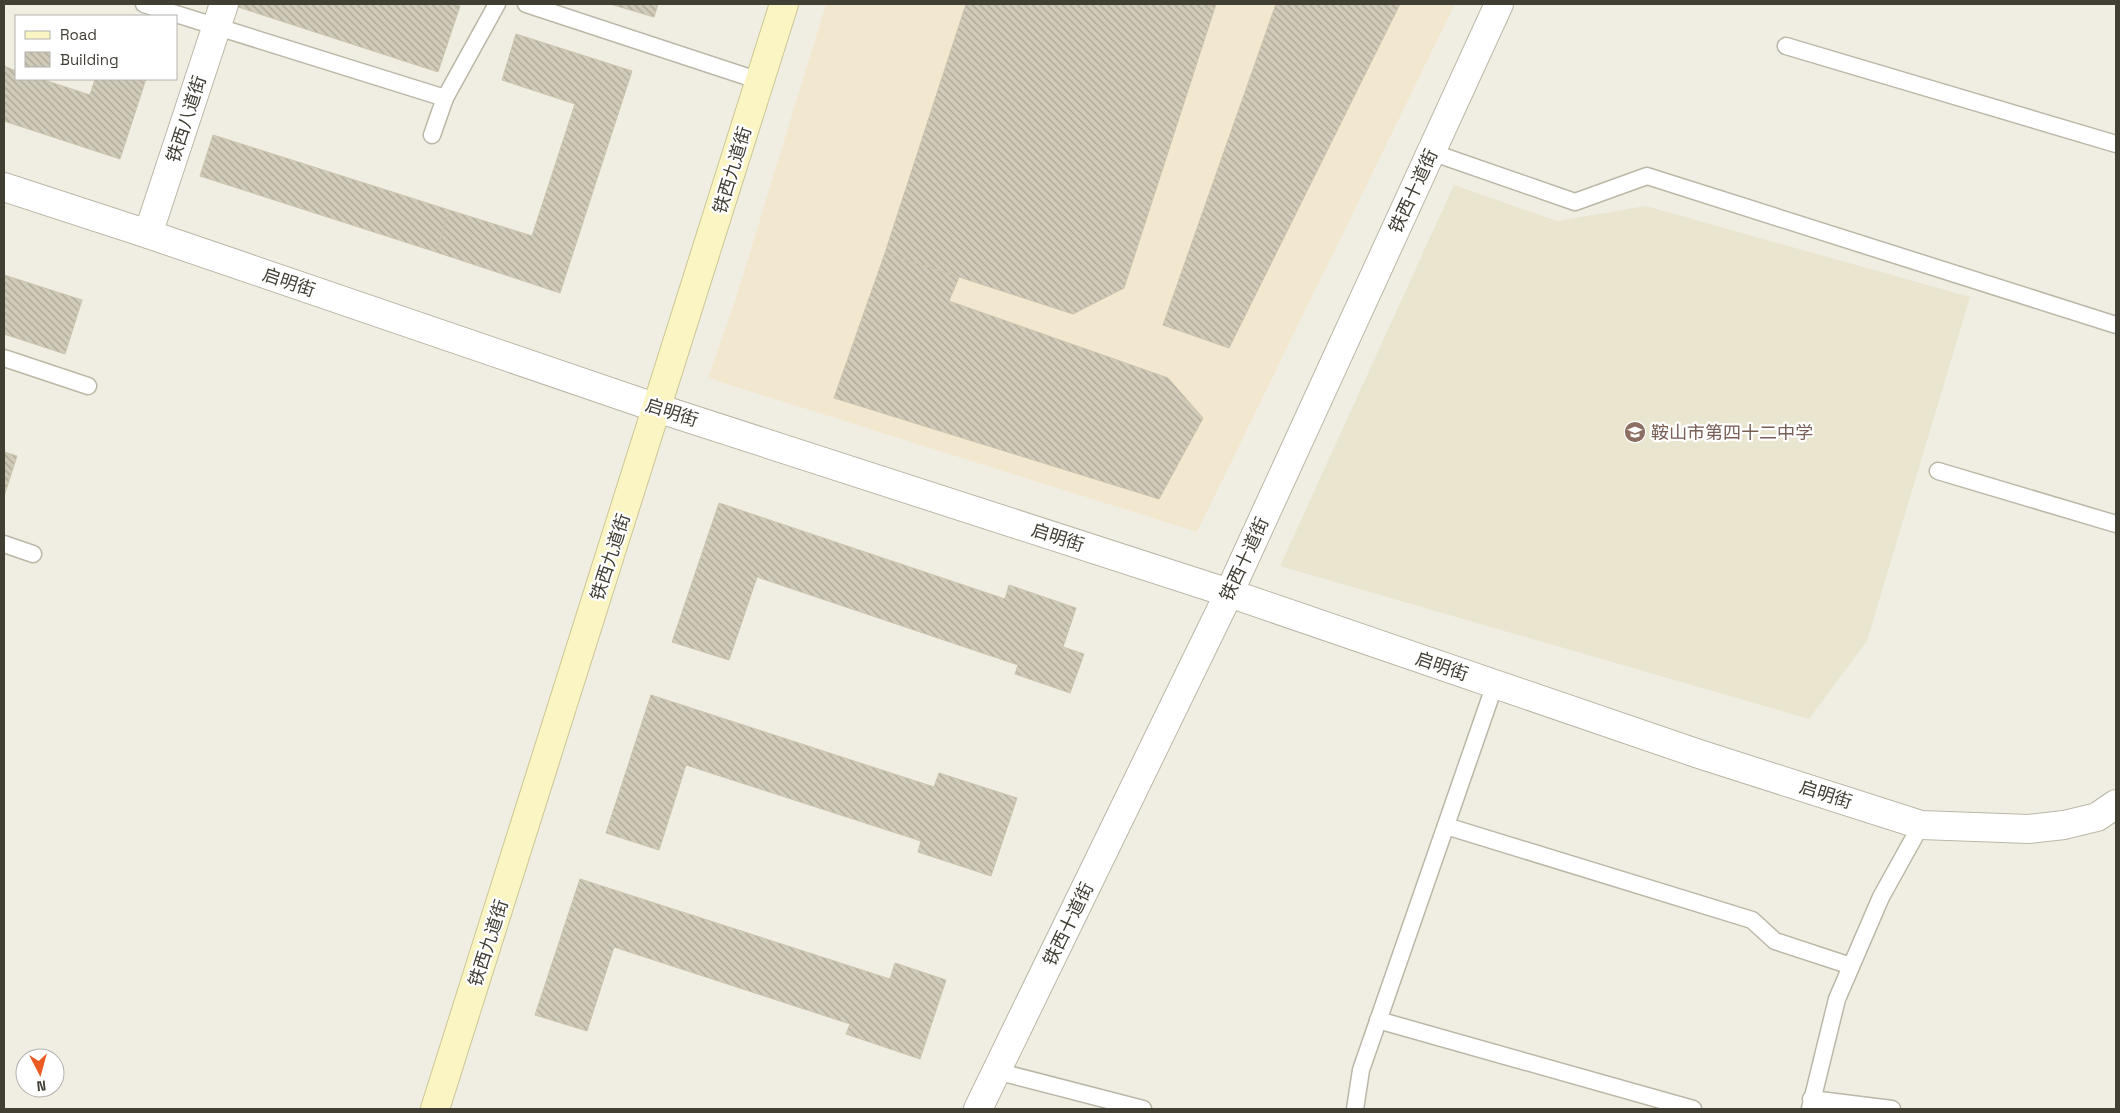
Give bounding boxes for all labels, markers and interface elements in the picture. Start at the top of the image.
legend [15,15,178,80]
text: Road [60,25,97,44]
text: Building [60,50,119,69]
street label: 铁西八道街 [161,73,211,165]
street label: 铁西九道街 [708,124,756,216]
street label: 铁西十道街 [1384,145,1442,237]
street label: 启明街 [260,262,318,302]
street label: 启明街 [643,393,701,431]
school or university icon: 鞍山市第四十二中学 [1623,420,1647,444]
place label: 鞍山市第四十二中学 [1651,421,1813,444]
street label: 铁西九道街 [585,511,635,603]
street label: 铁西十道街 [1215,513,1273,605]
street label: 启明街 [1029,518,1087,556]
street label: 启明街 [1413,646,1471,686]
street label: 启明街 [1797,775,1855,813]
street label: 铁西十道街 [1038,879,1098,969]
street label: 铁西九道街 [463,897,513,989]
north arrow [15,1048,65,1098]
text: N [36,1076,47,1095]

